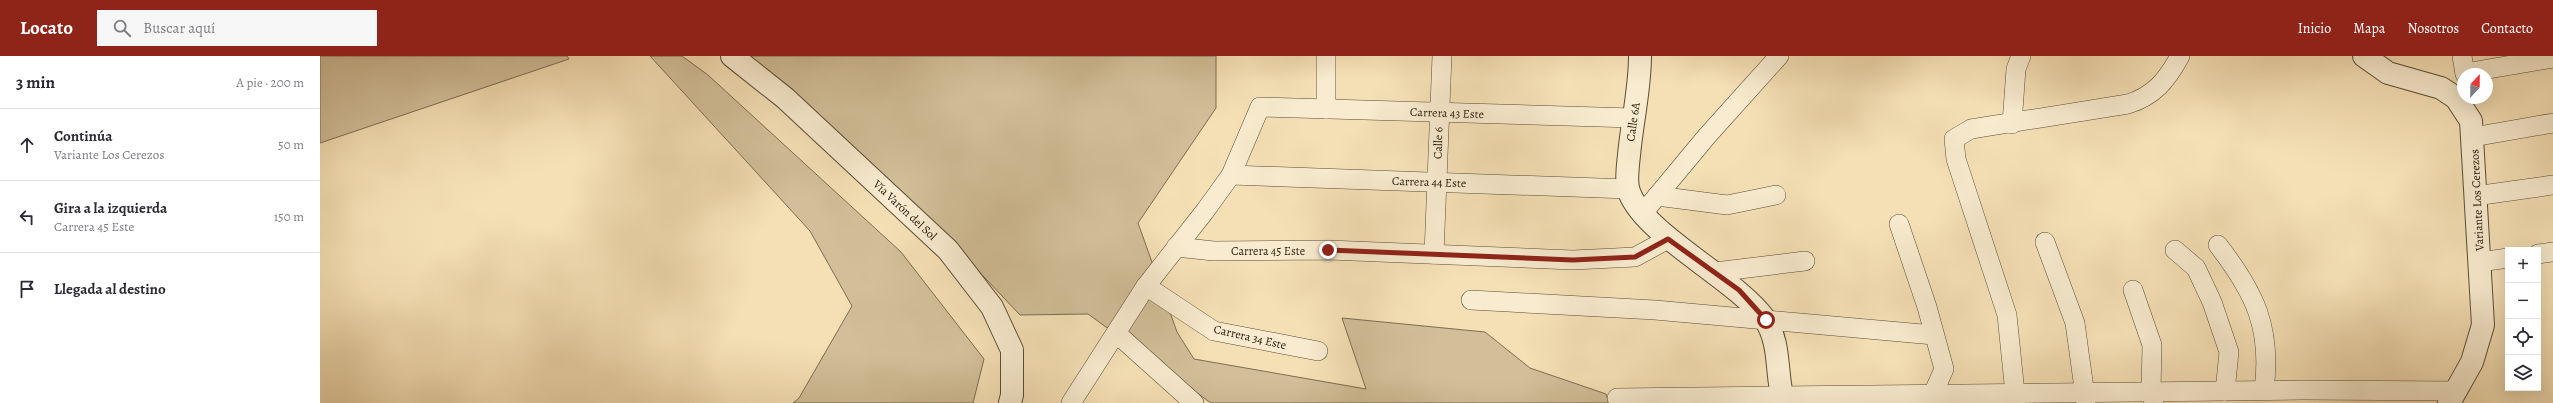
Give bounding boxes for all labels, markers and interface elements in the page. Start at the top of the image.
search box [97,10,377,46]
text: Locato [20,15,73,41]
icon: search [111,17,133,39]
text: Buscar aquí [143,18,215,38]
text: Inicio [2298,19,2331,38]
text: Mapa [2353,19,2385,38]
text: Nosotros [2407,19,2459,38]
text: Contacto [2481,19,2533,38]
north arrow [2457,68,2493,104]
text: 3 min [16,71,55,94]
text: A pie · 200 m [236,74,304,91]
street label: Calle 6A [1622,100,1644,143]
street label: Carrera 43 Este [1410,104,1484,122]
text: Continúa [54,126,112,146]
street label: Calle 6 [1429,126,1447,159]
icon: ahead [16,134,38,156]
text: 50 m [278,136,304,153]
text: Variante Los Cerezos [54,146,164,163]
street label: Variante Los Cerezos [2466,149,2488,252]
street label: Carrera 44 Este [1391,173,1467,191]
street label: Vía Varón del Sol [869,176,940,244]
text: Gira a la izquierda [54,198,167,218]
icon: left [16,206,38,228]
text: 150 m [274,208,304,225]
text: Carrera 45 Este [54,218,134,235]
route end [1319,241,1337,259]
street label: Carrera 45 Este [1231,243,1305,259]
map controls [2505,247,2541,391]
button: + [2505,247,2541,283]
icon: arrive [16,278,38,300]
text: Llegada al destino [54,279,166,299]
button: − [2505,283,2541,319]
route start [1757,311,1775,329]
button: locate [2505,319,2541,355]
street label: Carrera 34 Este [1212,321,1288,353]
button: layers [2505,355,2541,391]

